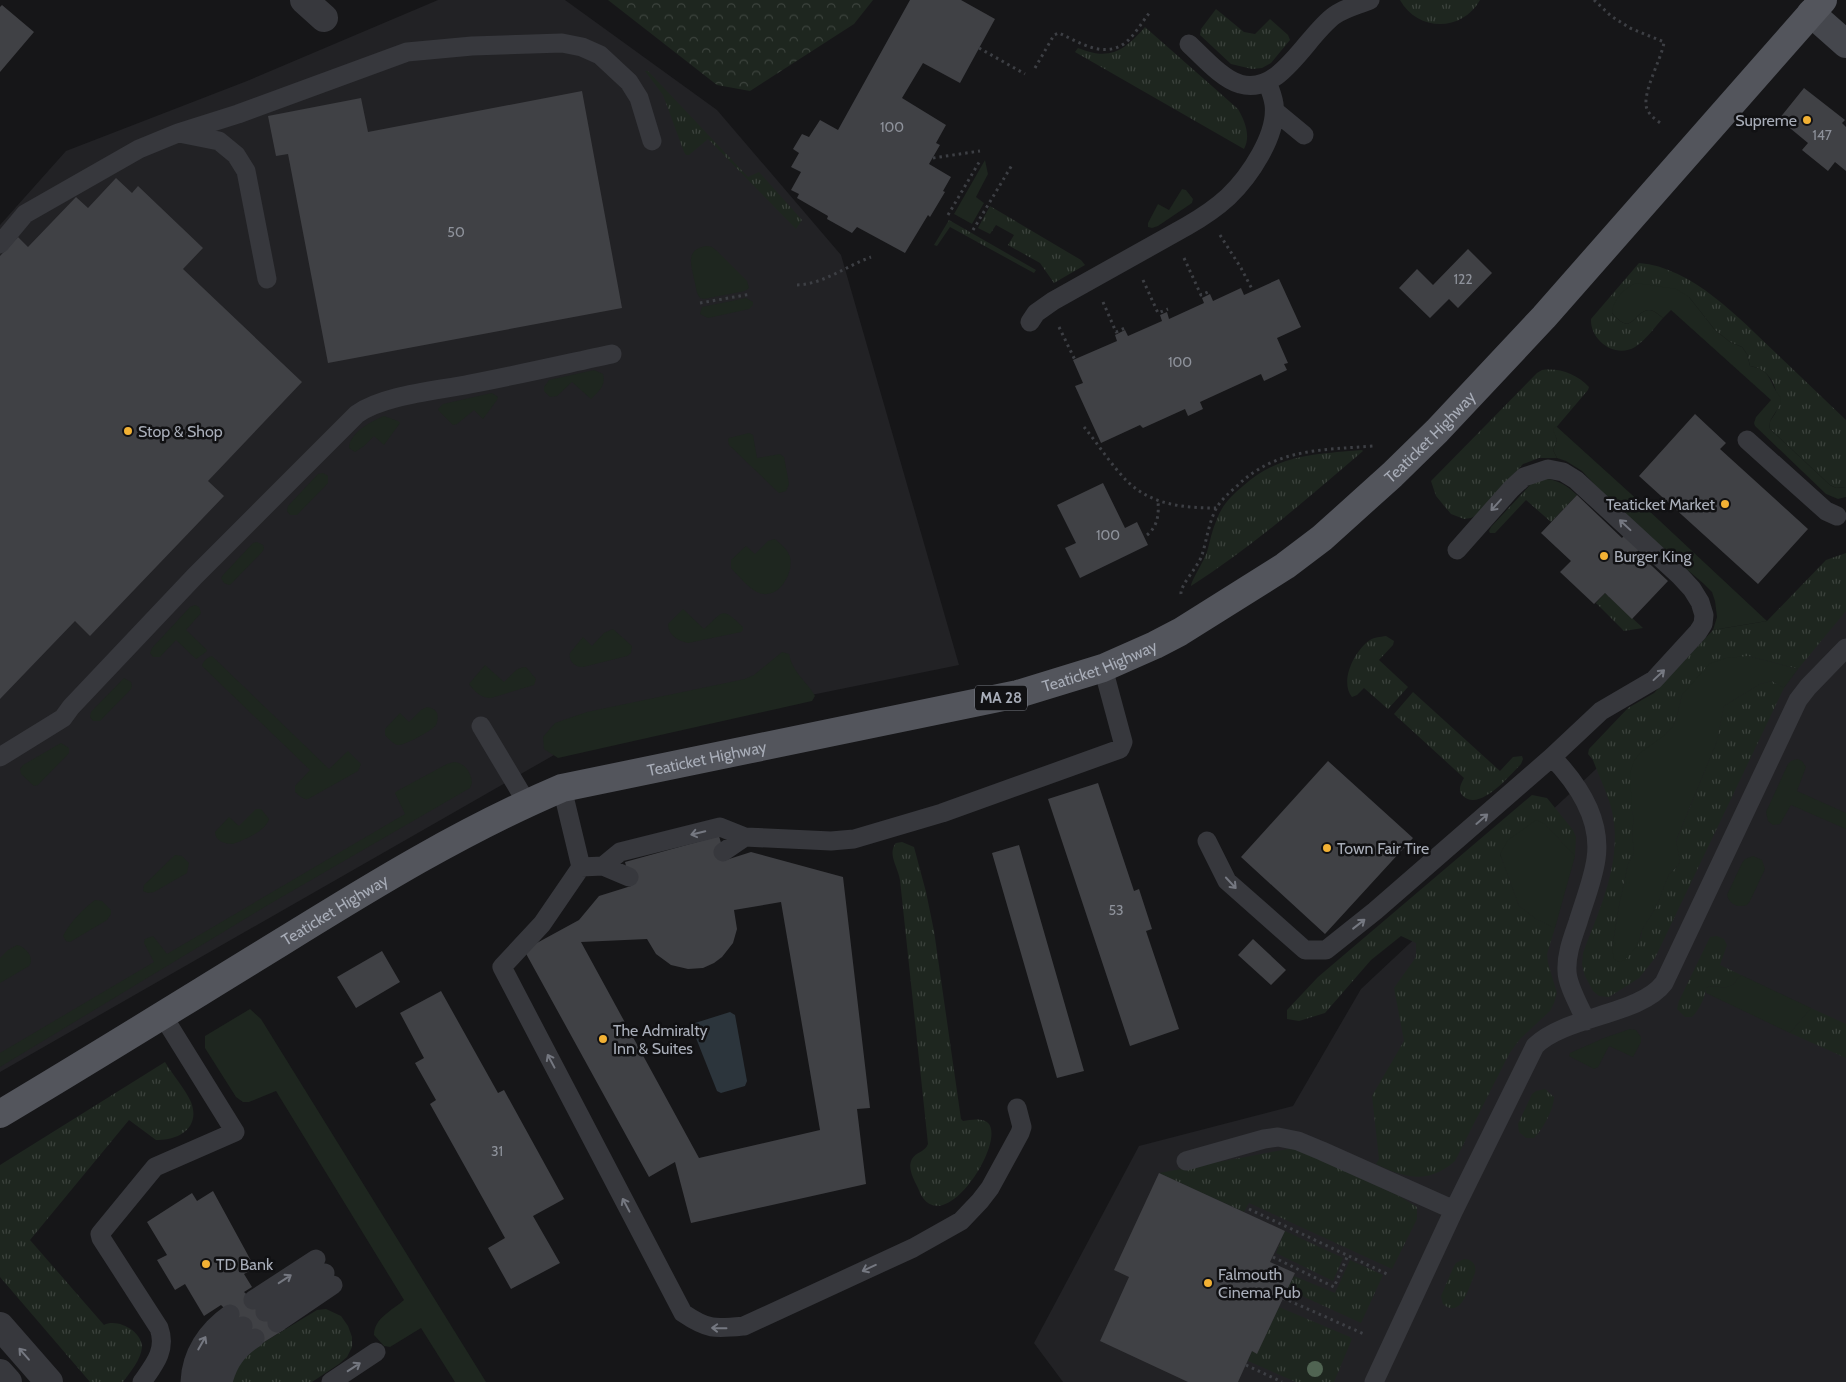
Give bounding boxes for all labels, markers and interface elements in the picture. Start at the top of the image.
place label: Supreme [1735,111,1797,130]
marker: Supreme [1801,114,1813,126]
house number: 100 [880,118,904,136]
house number: 147 [1812,126,1832,144]
house number: 50 [447,223,465,241]
house number: 122 [1453,270,1473,288]
house number: 100 [1168,353,1192,371]
street label: Teaticket Highway [1380,387,1479,487]
place label: Stop & Shop [138,422,223,441]
marker: Stop & Shop [122,425,134,437]
place label: Teaticket Market [1606,495,1716,514]
marker: Teaticket Market [1719,498,1731,510]
one-way arrow [1491,499,1502,512]
one-way arrow [1619,519,1632,531]
house number: 100 [1096,526,1120,544]
place label: Burger King [1614,547,1692,566]
marker: Burger King [1598,550,1610,562]
street label: Teaticket Highway [1040,636,1160,696]
one-way arrow [1652,669,1665,681]
road number: MA 28 [975,686,1027,710]
street label: Teaticket Highway [645,737,768,780]
one-way arrow [1476,813,1489,825]
one-way arrow [691,829,707,838]
place label: Town Fair Tire [1337,839,1429,858]
marker: Town Fair Tire [1321,842,1333,854]
street label: Teaticket Highway [278,870,391,949]
one-way arrow [1225,877,1237,890]
house number: 53 [1108,901,1124,919]
one-way arrow [1352,919,1365,930]
place label: The Admiralty Inn & Suites [613,1021,708,1058]
marker: The Admiralty Inn & Suites [597,1033,609,1045]
one-way arrow [546,1053,556,1068]
house number: 31 [491,1142,503,1160]
one-way arrow [621,1197,631,1212]
place label: TD Bank [216,1255,274,1274]
marker: TD Bank [200,1258,212,1270]
one-way arrow [862,1264,877,1274]
place label: Falmouth Cinema Pub [1218,1265,1301,1302]
one-way arrow [277,1274,291,1284]
marker: Falmouth Cinema Pub [1202,1277,1214,1289]
one-way arrow [712,1323,728,1332]
one-way arrow [198,1337,208,1351]
one-way arrow [19,1348,30,1361]
one-way arrow [346,1362,360,1372]

